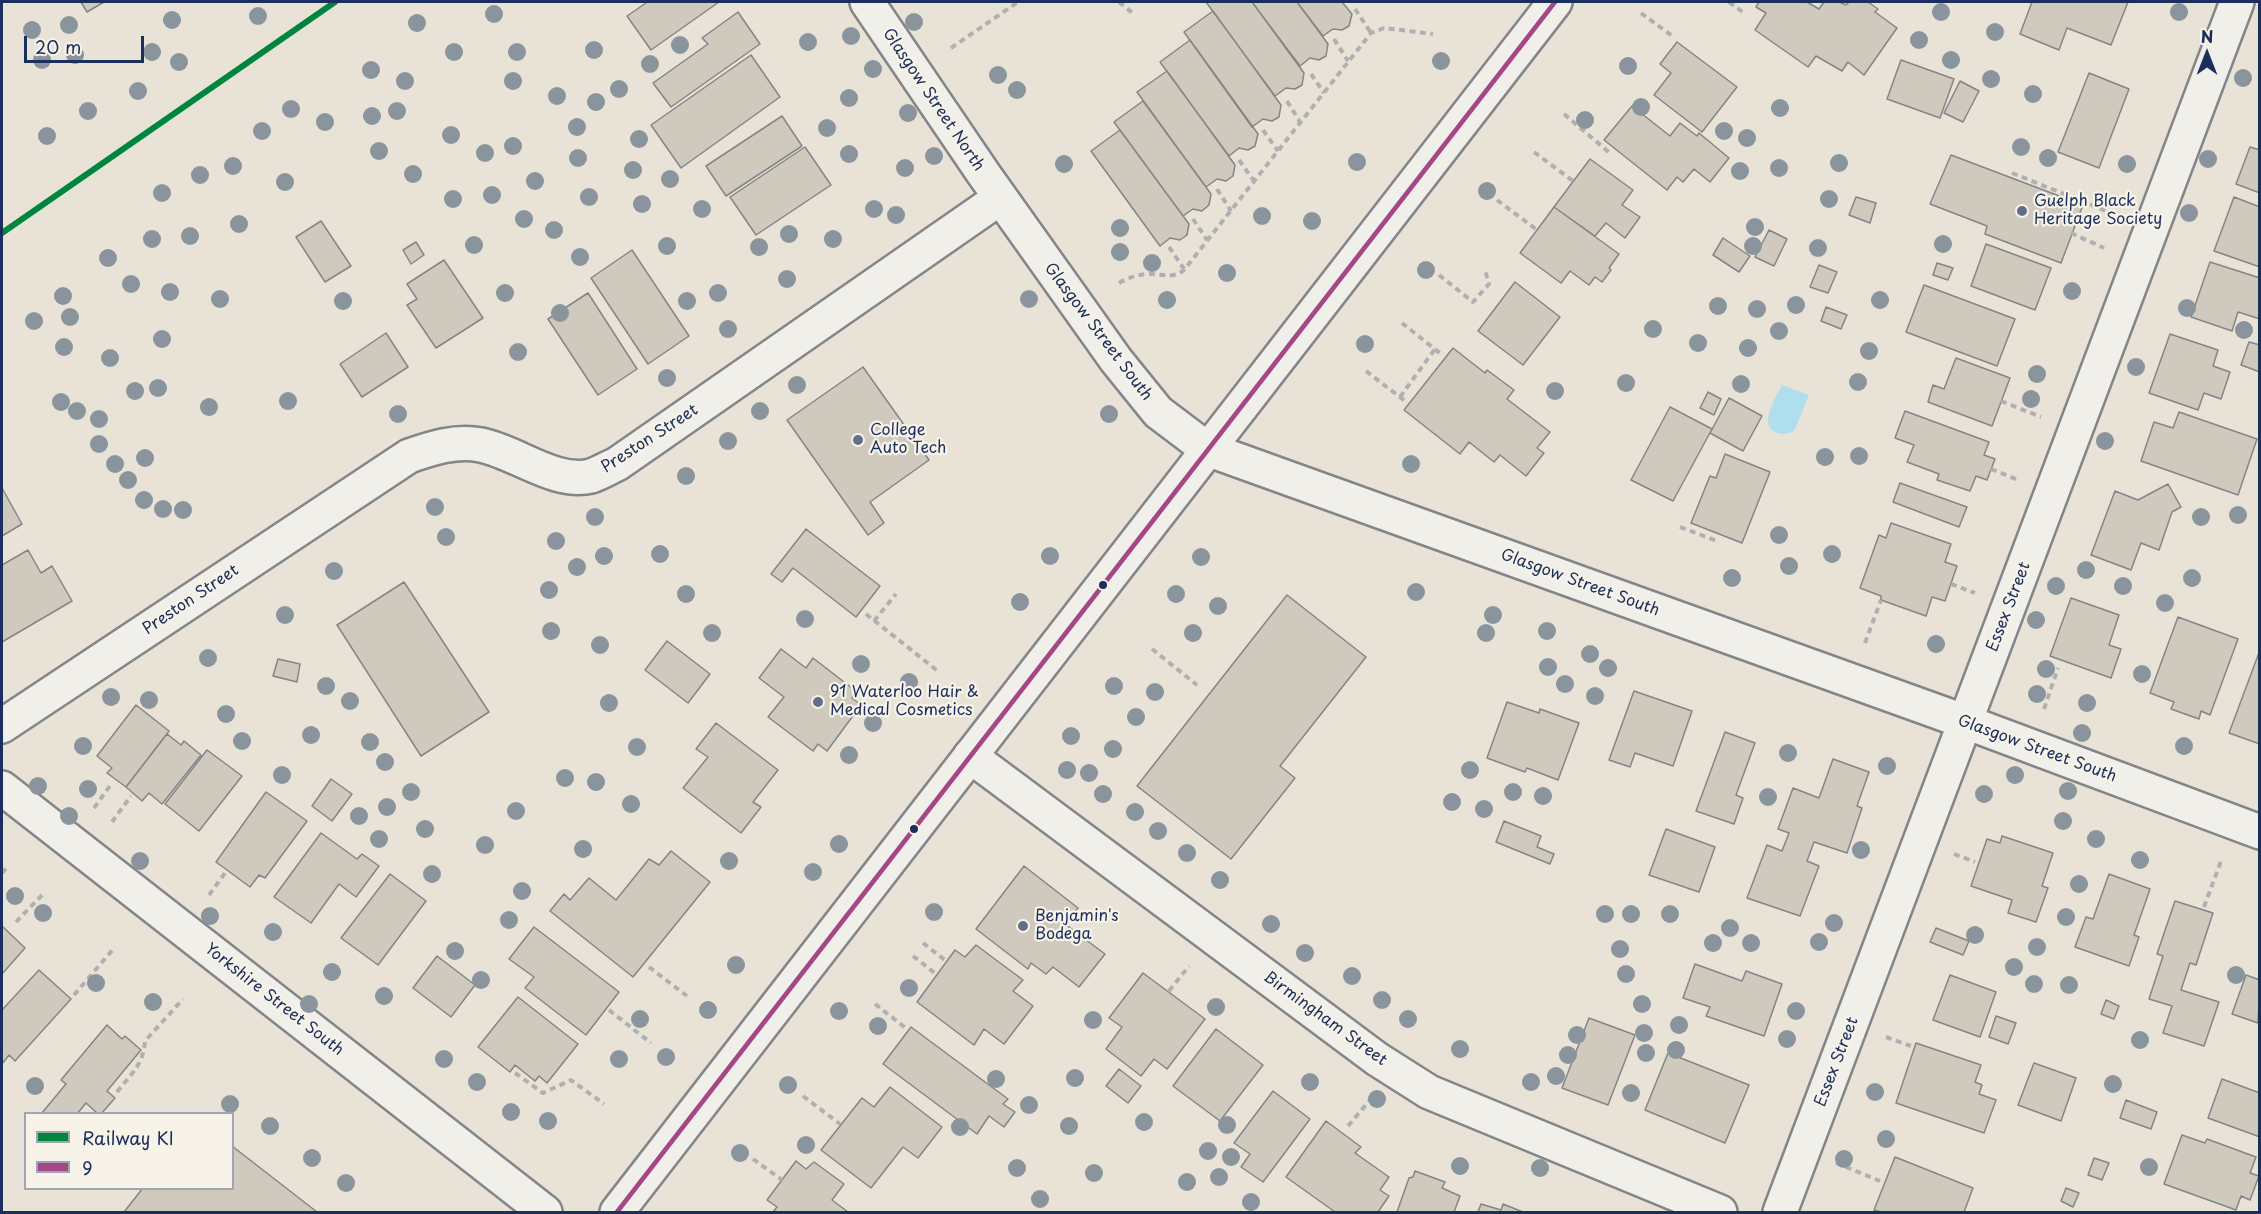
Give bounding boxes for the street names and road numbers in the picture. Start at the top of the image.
street label: Glasgow Street North [878,25,988,175]
street label: Glasgow Street South [1040,259,1156,405]
street label: Preston Street [598,401,702,477]
street label: Glasgow Street South [1498,545,1662,621]
street label: Essex Street [1983,559,2035,655]
street label: Preston Street [140,561,242,639]
street label: Glasgow Street South [1955,711,2119,787]
street label: Yorkshire Street South [201,940,347,1060]
street label: Birmingham Street [1259,968,1391,1070]
street label: Essex Street [1811,1014,1863,1110]

